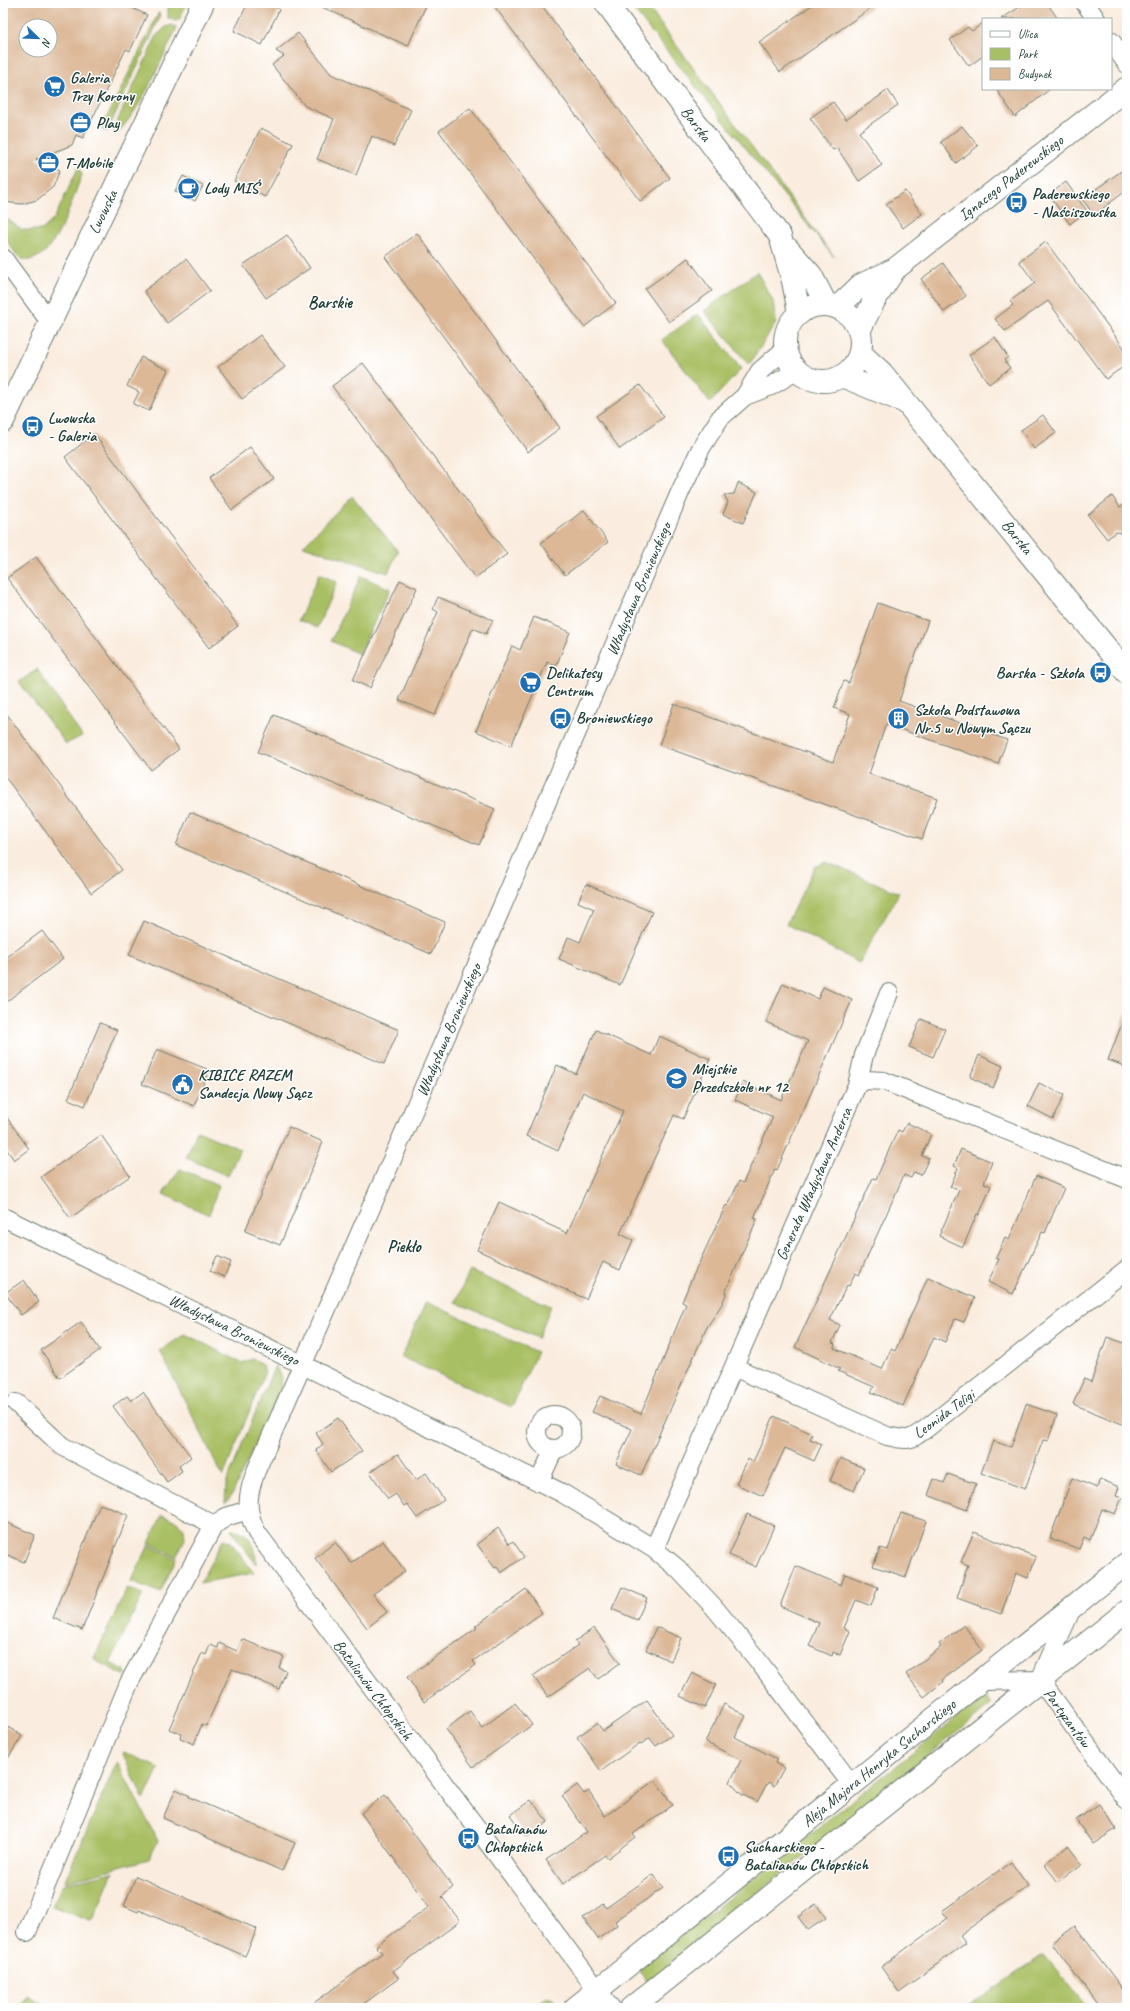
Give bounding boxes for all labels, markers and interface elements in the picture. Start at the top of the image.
north arrow [18,18,58,58]
legend [982,18,1112,90]
text: Ulica [1018,26,1039,42]
text: N [39,36,55,50]
text: Park [1018,46,1039,62]
text: Budynek [1018,66,1053,82]
place label: Galeria Trzy Korony [70,68,135,106]
supermarket icon: Galeria Trzy Korony [42,74,68,100]
street label: Barska [676,102,717,147]
office icon: Play [67,110,93,136]
place label: Play [96,113,121,133]
street label: Ignacego Paderewskiego [954,130,1069,225]
office icon: T-Mobile [35,150,61,176]
place label: T-Mobile [64,153,114,173]
cafe icon: Lody MIŚ [176,175,202,201]
place label: Lody MIŚ [204,178,263,198]
place label: Paderewskiego - Naściszowska [1032,184,1117,222]
street label: Lwowska [84,185,123,237]
bus stop icon: Paderewskiego - Naściszowska [1003,190,1029,216]
district label: Barskie [308,292,353,313]
place label: Lwowska - Galeria [48,408,98,446]
bus stop icon: Lwowska - Galeria [20,414,46,440]
street label: Barska [997,516,1038,560]
street label: Władysława Broniewskiego [602,517,677,659]
bus stop icon: Barska - Szkoła [1087,660,1113,686]
place label: Delikatesy Centrum [546,663,603,701]
place label: Barska - Szkoła [996,663,1086,683]
supermarket icon: Delikatesy Centrum [518,669,544,695]
place label: Szkoła Podstawowa Nr.5 w Nowym Sączu [914,700,1031,738]
bus stop icon: Broniewskiego [547,705,573,731]
building icon: Szkoła Podstawowa Nr.5 w Nowym Sączu [886,706,912,732]
place label: Broniewskiego [576,708,653,728]
street label: Władysława Broniewskiego [412,958,487,1100]
place label: Miejskie Przedszkole nr 12 [692,1059,790,1097]
place label: KIBICE RAZEM Sandecja Nowy Sącz [198,1065,313,1103]
school or university icon: Miejskie Przedszkole nr 12 [664,1065,690,1091]
public building icon: KIBICE RAZEM Sandecja Nowy Sącz [169,1071,195,1097]
street label: Generała Władysława Andersa [771,1103,857,1264]
district label: Piekło [387,1236,423,1257]
street label: Władysława Broniewskiego [166,1290,305,1371]
street label: Leonida Teligi [909,1384,980,1443]
street label: Batalionów Chłopskich [329,1636,418,1745]
street label: Partyzantów [1039,1685,1096,1753]
street label: Aleja Majora Henryka Sucharskiego [798,1694,961,1831]
place label: Batalianów Chłopskich [484,1819,547,1857]
bus stop icon: Batalianów Chłopskich [456,1825,482,1851]
place label: Sucharskiego - Batalianów Chłopskich [744,1837,869,1875]
bus stop icon: Sucharskiego - Batalianów Chłopskich [716,1843,742,1869]

